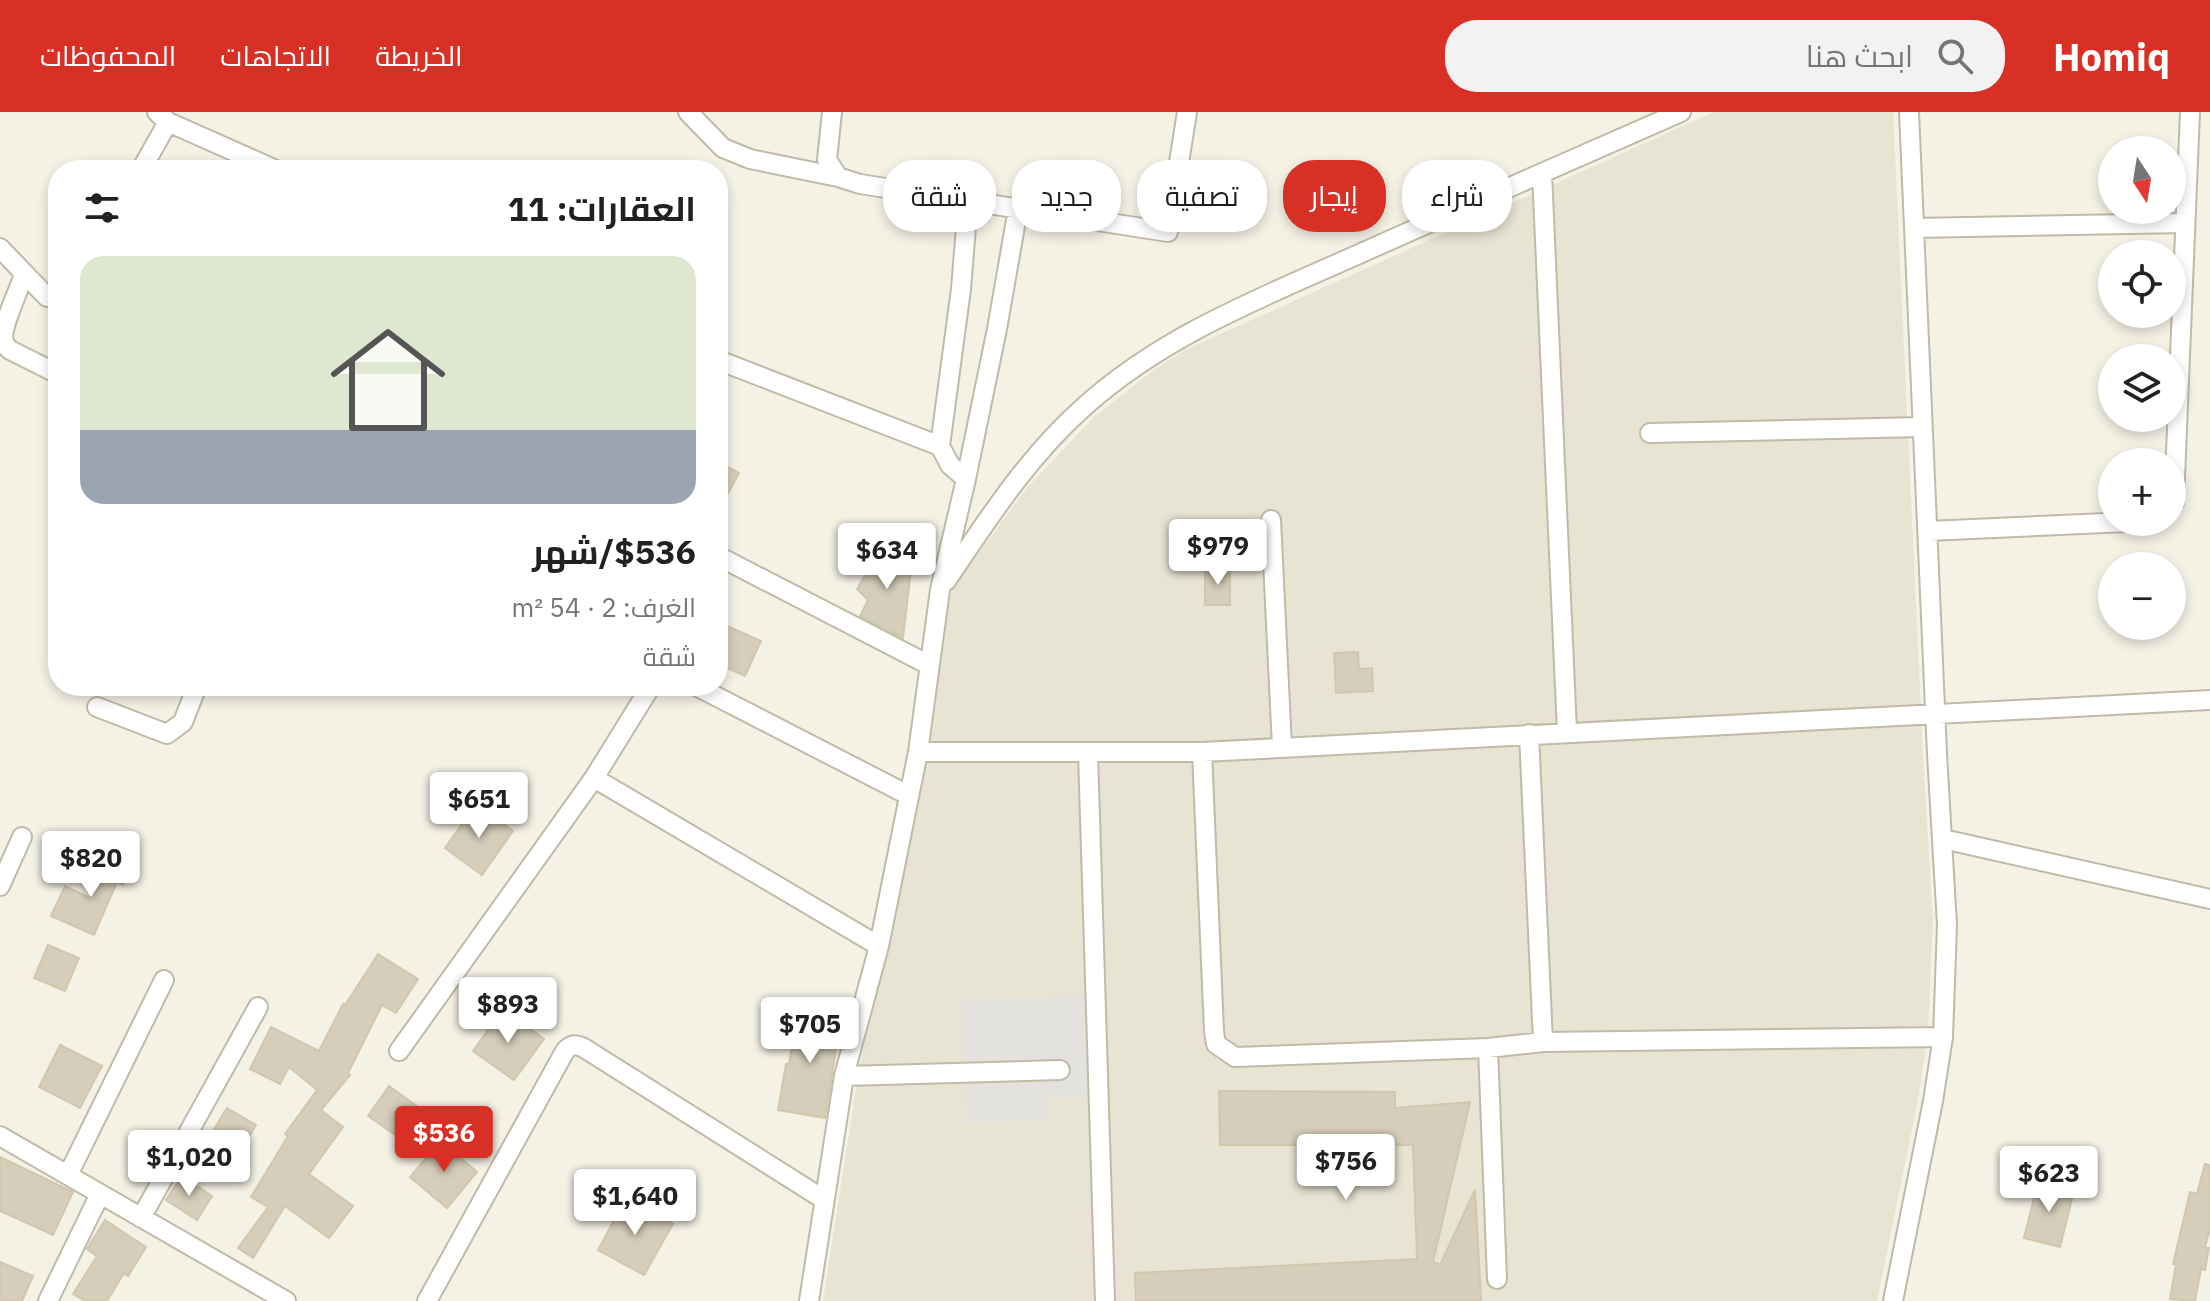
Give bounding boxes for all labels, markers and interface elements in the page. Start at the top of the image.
search box [1445,20,2005,92]
text: Homiq [2053,32,2170,81]
icon: search [1933,34,1977,78]
text: ابحث هنا [1806,36,1913,75]
text: المحفوظات [40,37,176,74]
text: الاتجاهات [220,37,331,74]
text: الخريطة [375,37,463,74]
north arrow [2098,136,2186,224]
map controls [2098,136,2186,640]
chip: شقة [883,160,996,232]
chip: جديد [1012,160,1121,232]
chip: تصفية [1137,160,1267,232]
chip: إيجار [1283,160,1386,232]
chip: شراء [1402,160,1512,232]
icon: filters [80,186,124,230]
text: العقارات: 11 [508,186,696,230]
button: locate [2098,240,2186,328]
icon: home [316,308,460,452]
button: layers [2098,344,2186,432]
button: + [2098,448,2186,536]
pin: $979 [1171,519,1265,587]
pin: $634 [840,523,934,591]
text: $979 [1187,528,1249,562]
text: $536/شهر [532,529,696,573]
text: $634 [856,532,918,566]
button: − [2098,552,2186,640]
text: الغرف: 2 · 54 m² [512,590,696,624]
text: شقة [643,639,696,673]
pin: $651 [432,772,526,840]
text: $651 [448,781,510,815]
pin: $820 [44,831,138,899]
text: $820 [60,840,122,874]
pin: $893 [461,977,555,1045]
text: $893 [477,986,539,1020]
pin: $705 [763,997,857,1065]
text: $705 [779,1006,841,1040]
pin: $536 [397,1106,491,1174]
text: $536 [413,1115,475,1149]
pin: $1,020 [124,1130,254,1198]
pin: $756 [1299,1134,1393,1202]
text: $1,020 [146,1139,232,1173]
text: $756 [1315,1143,1377,1177]
pin: $623 [2002,1146,2096,1214]
text: $623 [2018,1155,2080,1189]
pin: $1,640 [570,1169,700,1237]
text: $1,640 [592,1178,678,1212]

